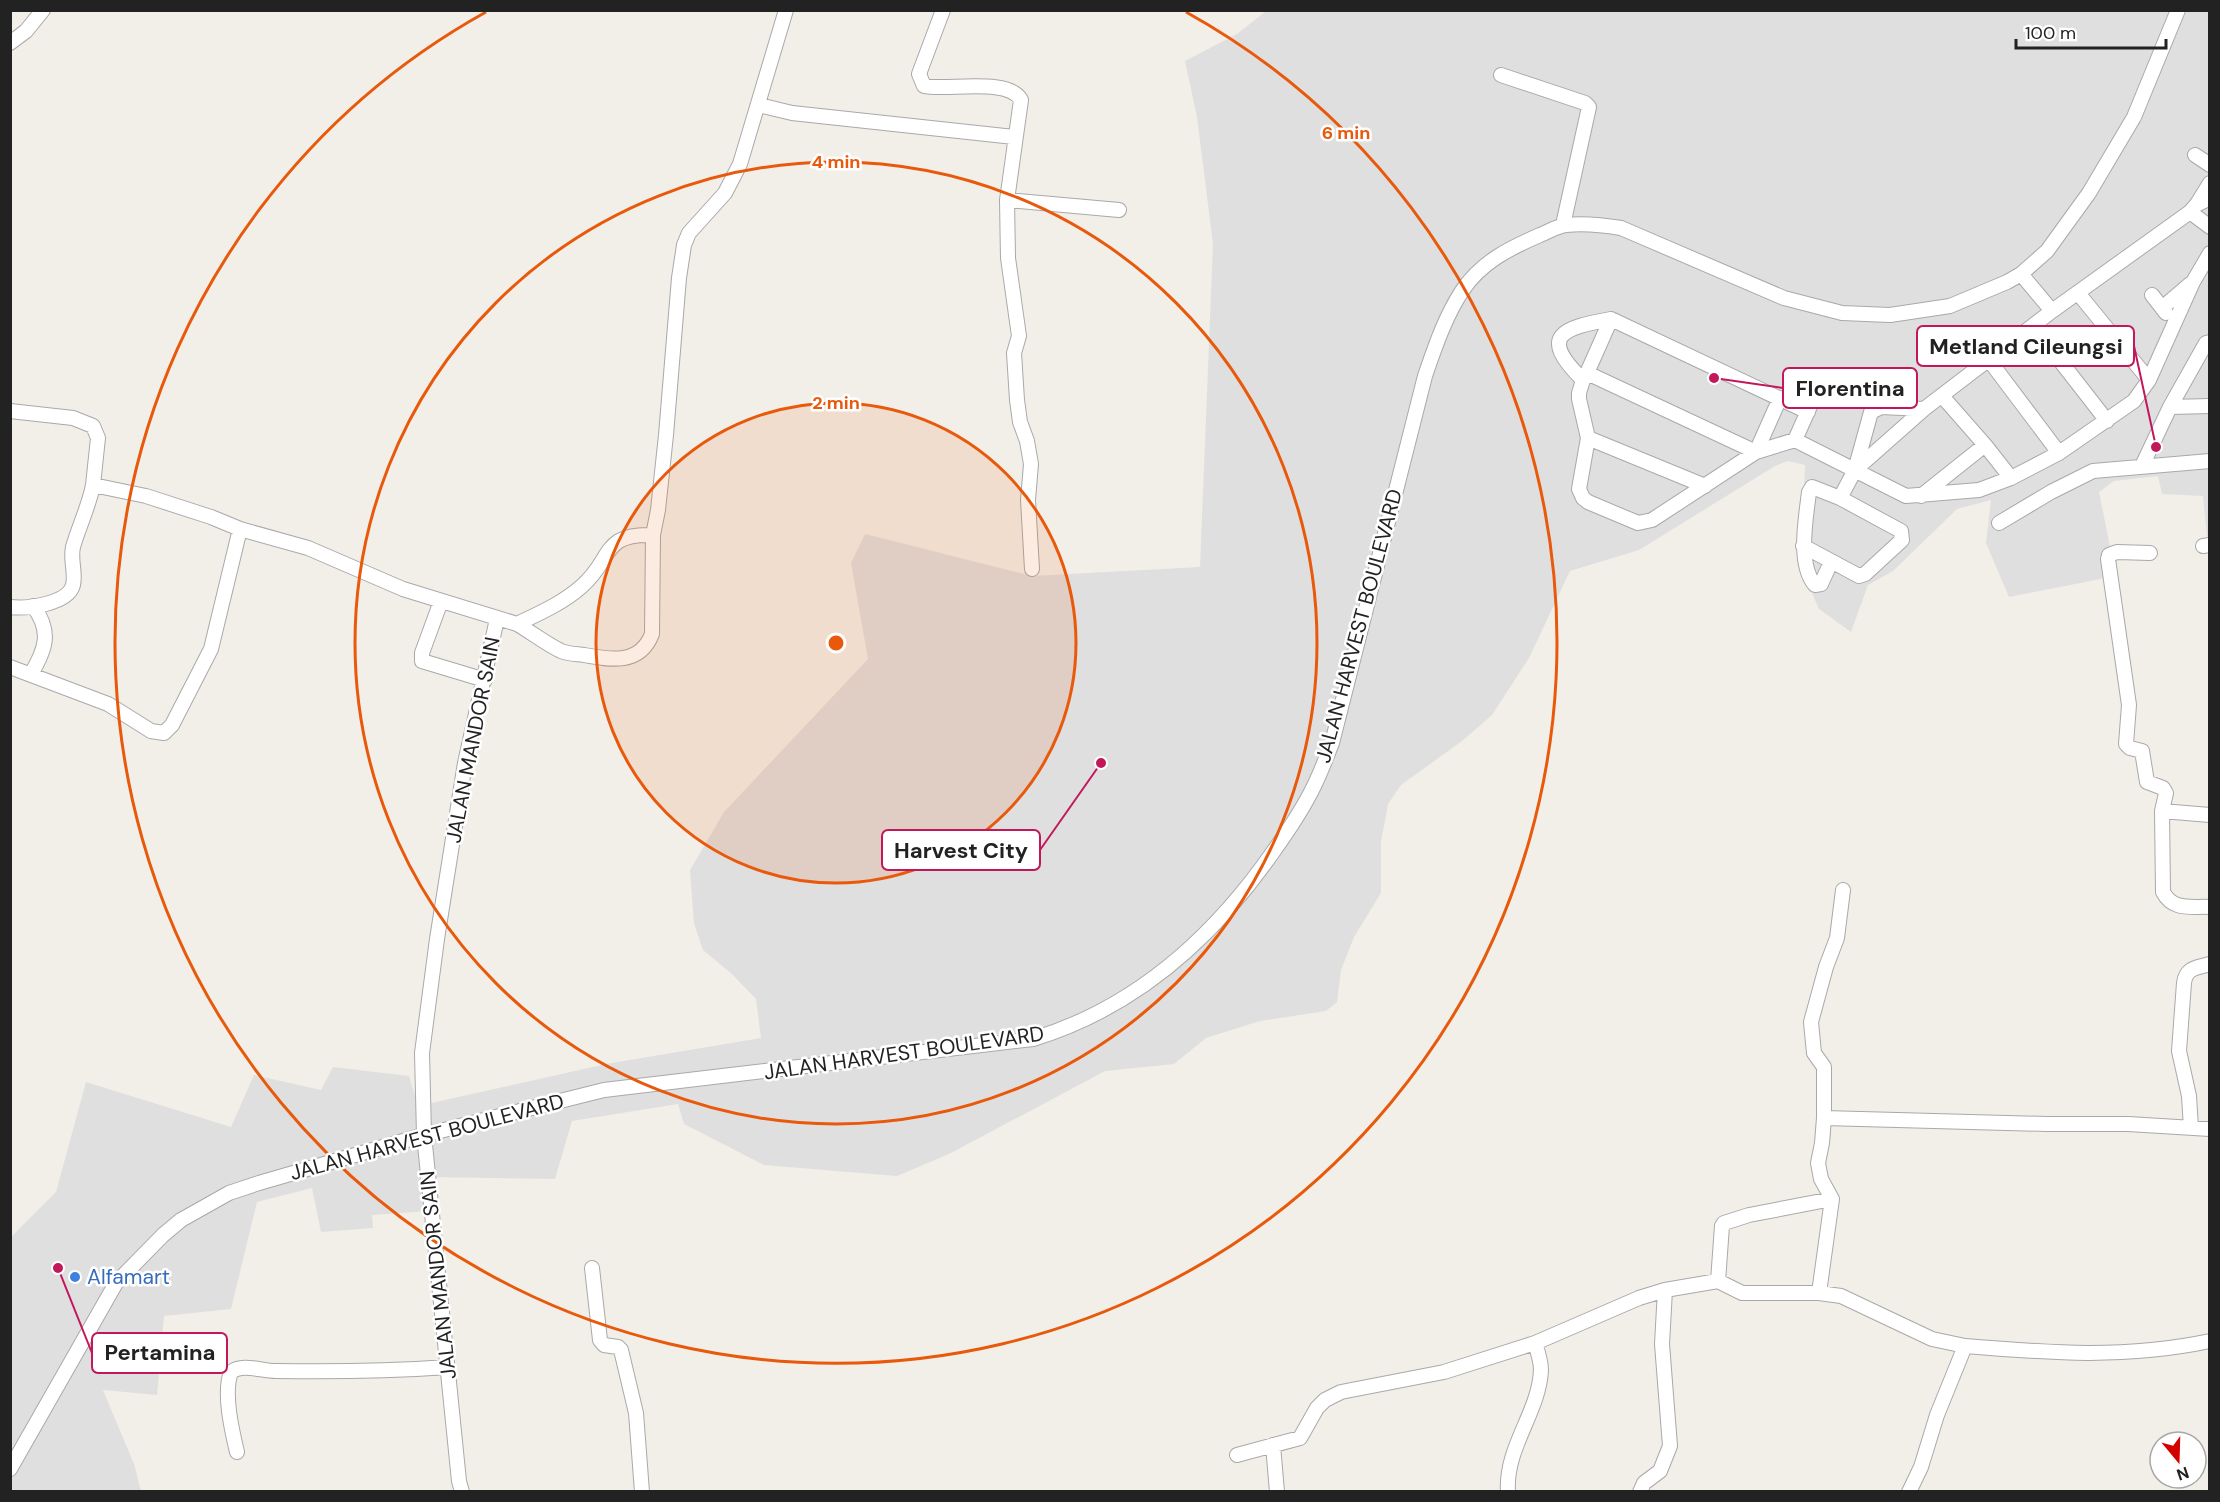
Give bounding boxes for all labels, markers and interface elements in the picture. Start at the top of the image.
scale bar [2016,12,2166,50]
text: 100 m [2025,21,2076,45]
text: 6 min [1322,121,1370,145]
text: 4 min [812,150,860,174]
callout: Metland Cileungsi [1917,326,2134,366]
text: Metland Cileungsi [1929,332,2123,361]
callout: Florentina [1783,368,1917,408]
text: Florentina [1795,374,1905,403]
text: 2 min [812,391,860,415]
street label: JALAN HARVEST BOULEVARD [1309,486,1409,766]
centre of rings [826,633,846,653]
street label: JALAN MANDOR SAIN [439,635,507,845]
callout: Harvest City [882,830,1040,870]
text: Harvest City [894,836,1028,865]
street label: JALAN HARVEST BOULEVARD [762,1019,1046,1087]
street label: JALAN HARVEST BOULEVARD [287,1087,567,1187]
street label: JALAN MANDOR SAIN [413,1169,463,1381]
place label: Alfamart [87,1263,170,1291]
marker: Alfamart [68,1270,82,1284]
callout: Pertamina [92,1333,227,1373]
text: Pertamina [105,1338,215,1367]
north arrow [2148,1430,2208,1490]
text: N [2174,1462,2192,1486]

